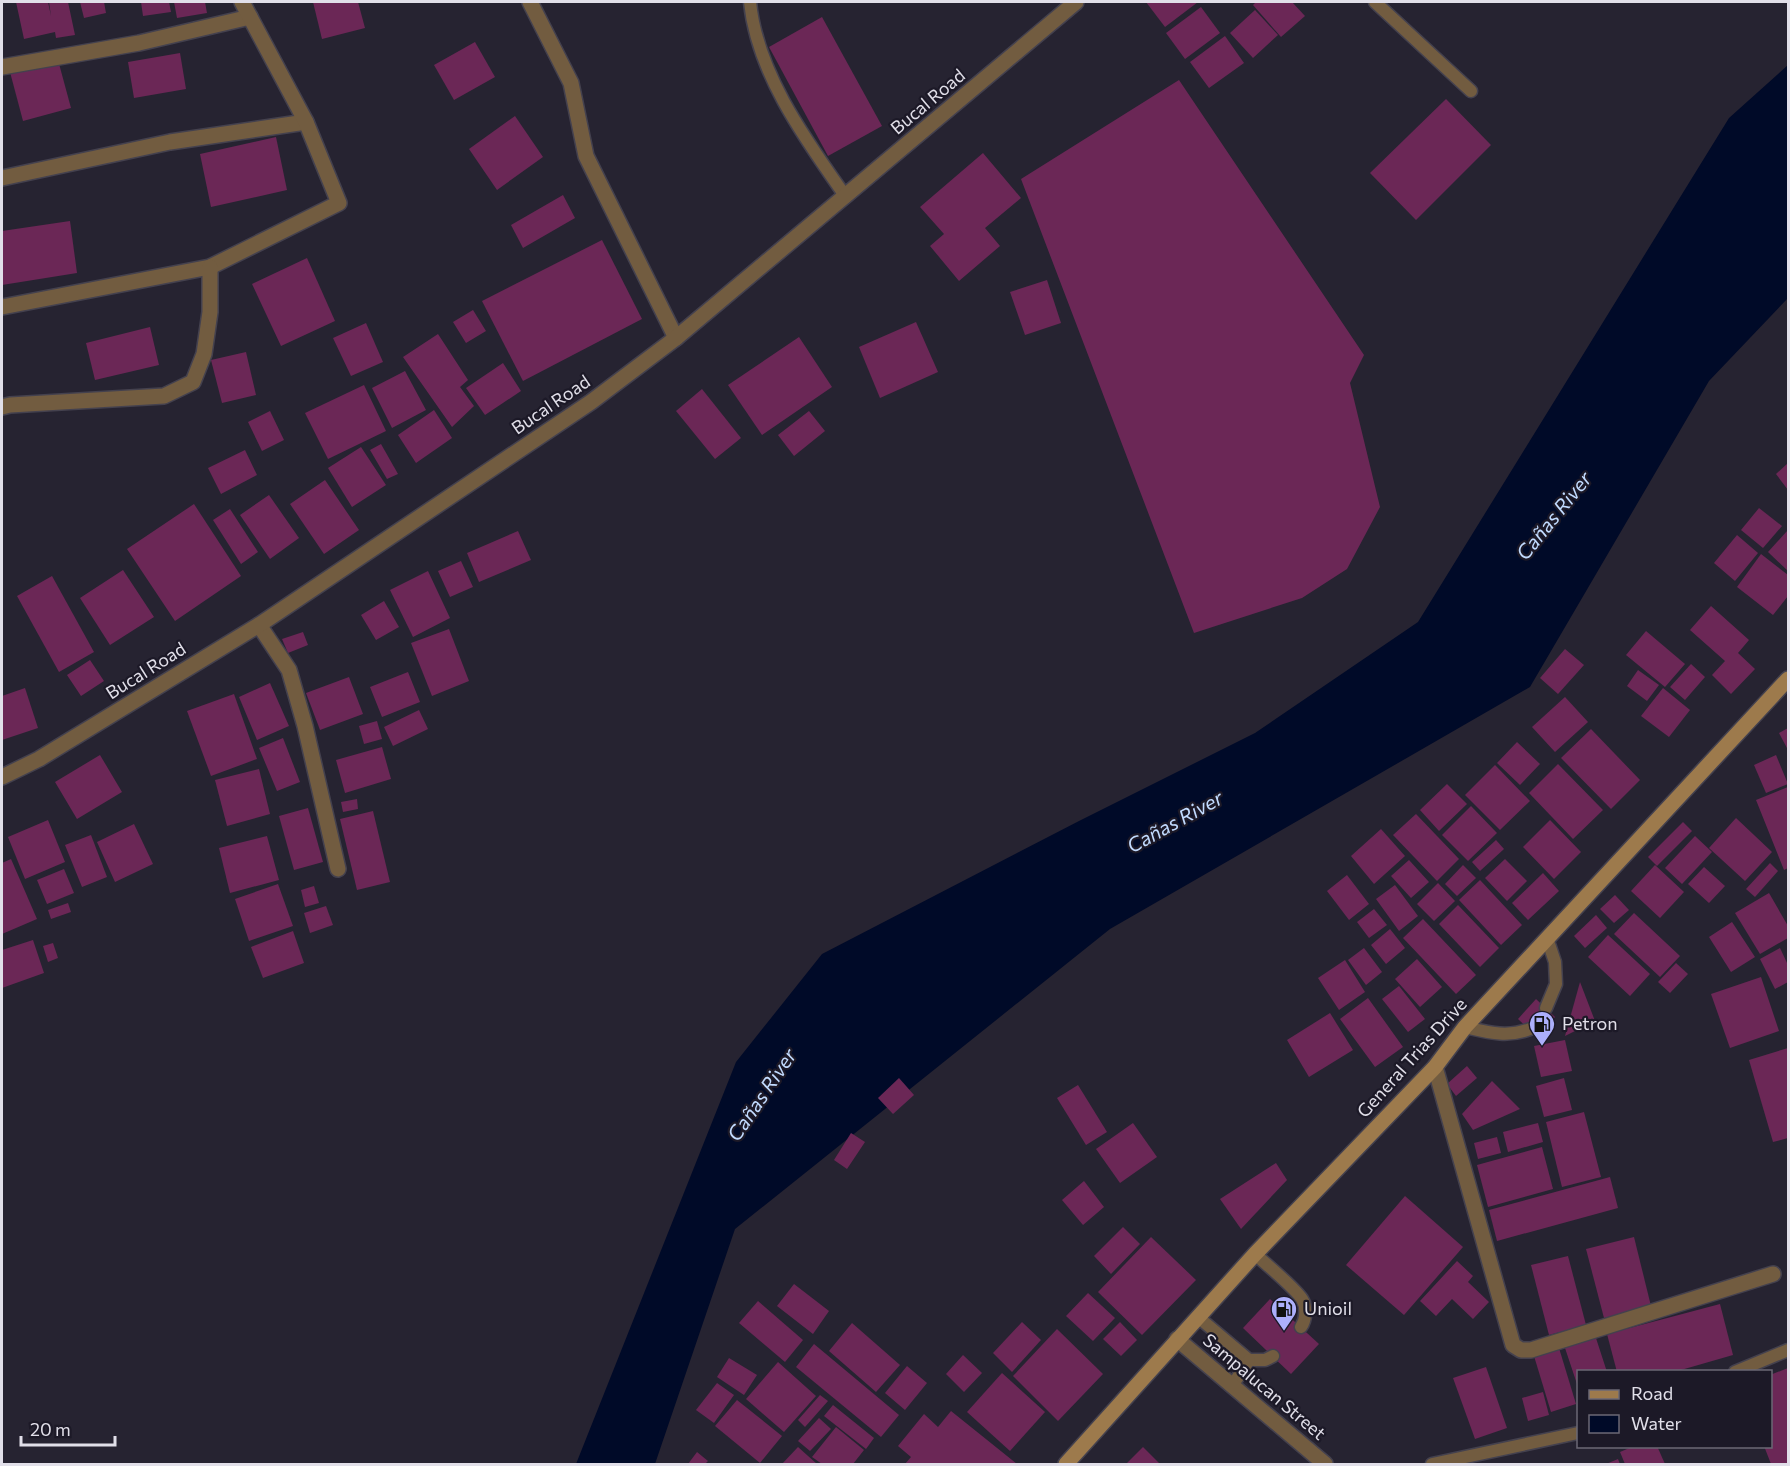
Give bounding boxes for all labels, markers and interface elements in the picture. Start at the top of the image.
street label: Bucal Road [886,64,969,139]
street label: Bucal Road [507,370,594,438]
water label: Cañas River [1510,466,1597,564]
street label: Bucal Road [101,637,189,703]
water label: Cañas River [1122,784,1228,857]
street label: General Trias Drive [1352,993,1471,1122]
fuel station icon: Petron [1527,1009,1557,1047]
place label: Petron [1562,1012,1618,1034]
water label: Cañas River [722,1043,801,1145]
fuel station icon: Unioil [1269,1294,1299,1332]
place label: Unioil [1304,1297,1352,1319]
street label: Sampalucan Street [1199,1329,1330,1444]
legend [1577,1370,1772,1448]
text: Road [1631,1382,1673,1404]
scale bar [21,1409,116,1447]
text: Water [1631,1412,1682,1434]
text: 20 m [30,1418,71,1440]

